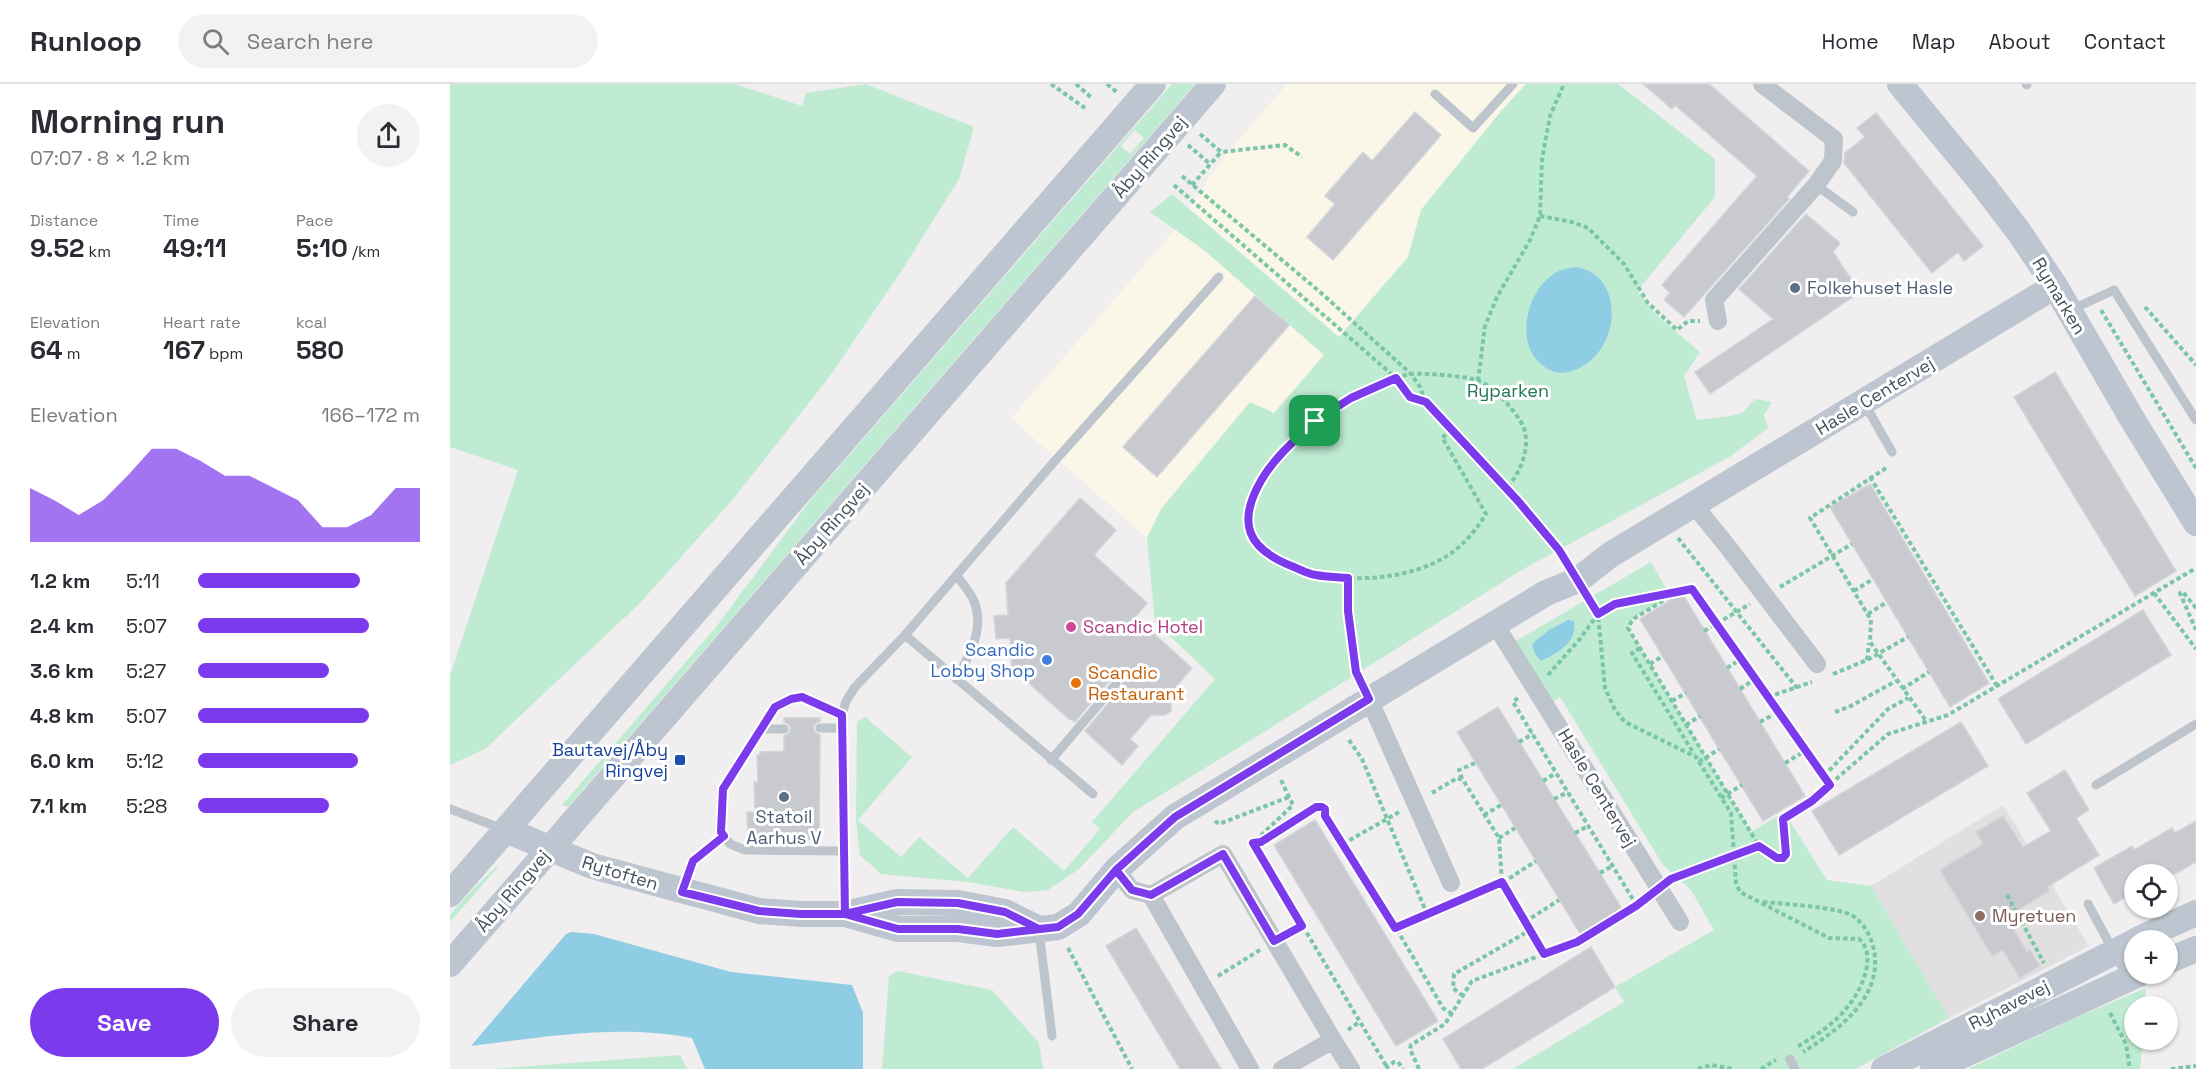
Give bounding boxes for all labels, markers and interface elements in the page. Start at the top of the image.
search box [178,14,598,68]
text: Runloop [30,23,142,59]
icon: search [199,25,232,58]
text: Search here [247,27,374,55]
text: Home [1821,28,1879,55]
text: Map [1912,28,1956,55]
text: About [1989,28,2051,55]
text: Contact [2084,28,2166,55]
text: Morning run [30,101,225,143]
button: share [357,104,420,167]
street label: Åby Ringvej [1108,111,1192,202]
text: 07:07 · 8 × 1.2 km [30,145,190,171]
text: Distance [30,210,98,231]
text: Time [163,210,199,231]
text: Pace [296,210,333,231]
text: 9.52 [30,231,84,265]
text: 49:11 [163,231,227,265]
text: 5:10 [296,231,348,265]
text: km [84,241,111,262]
text: /km [348,241,380,262]
street label: Rymarken [2027,253,2091,338]
place label: Folkehuset Hasle [1807,276,1953,299]
marker: Folkehuset Hasle [1788,281,1802,295]
text: Elevation [30,312,100,333]
text: Heart rate [163,312,241,333]
text: kcal [296,312,327,333]
text: 64 [30,333,63,367]
text: 167 [163,333,205,367]
text: 580 [296,333,344,367]
text: m [63,343,80,364]
text: bpm [205,343,243,364]
street label: Hasle Centervej [1811,351,1938,440]
park label: Ryparken [1467,379,1549,402]
pin [1289,395,1340,446]
text: Elevation [30,402,118,428]
text: 166–172 m [321,402,420,428]
icon: arrive [1298,404,1331,437]
street label: Åby Ringvej [790,478,874,569]
text: 1.2 km [30,568,90,594]
text: 5:11 [126,568,160,594]
text: 2.4 km [30,613,94,639]
text: 5:07 [126,613,167,639]
place label: Scandic Hotel [1083,615,1203,638]
marker: Scandic Hotel [1064,620,1078,634]
place label: Scandic Lobby Shop [931,638,1035,682]
marker: Scandic Lobby Shop [1040,653,1054,667]
text: 3.6 km [30,658,94,684]
text: 5:27 [126,658,166,684]
place label: Scandic Restaurant [1088,661,1185,705]
marker: Scandic Restaurant [1069,676,1083,690]
text: 4.8 km [30,703,94,729]
text: 5:07 [126,703,167,729]
street label: Hasle Centervej [1553,724,1642,851]
place label: Bautavej/Åby Ringvej [552,738,668,782]
text: 6.0 km [30,748,94,774]
text: 5:12 [126,748,163,774]
marker: Bautavej/Åby Ringvej [673,753,687,767]
marker: Statoil Aarhus V [777,790,791,804]
text: 7.1 km [30,793,87,819]
text: 5:28 [126,793,168,819]
place label: Statoil Aarhus V [746,805,822,849]
street label: Åby Ringvej [471,845,555,936]
street label: Rytoften [579,850,661,895]
map controls [2124,864,2178,1050]
button: locate [2124,864,2178,918]
place label: Myretuen [1992,904,2076,927]
marker: Myretuen [1973,909,1987,923]
button: + [2124,930,2178,984]
street label: Ryhavevej [1965,974,2053,1035]
button: Save [30,988,219,1057]
button: Share [231,988,420,1057]
button: − [2124,996,2178,1050]

